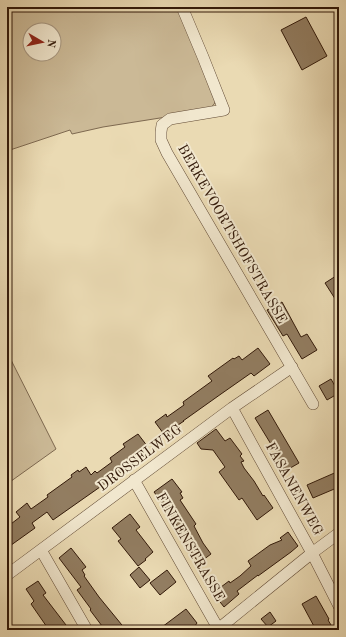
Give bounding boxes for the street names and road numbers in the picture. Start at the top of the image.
street label: BERKEVOORTSHOFSTRASSE [175,142,289,326]
street label: DROSSELWEG [95,422,185,494]
street label: FASANENWEG [263,440,325,538]
street label: FINKENSTRASSE [153,490,227,604]

